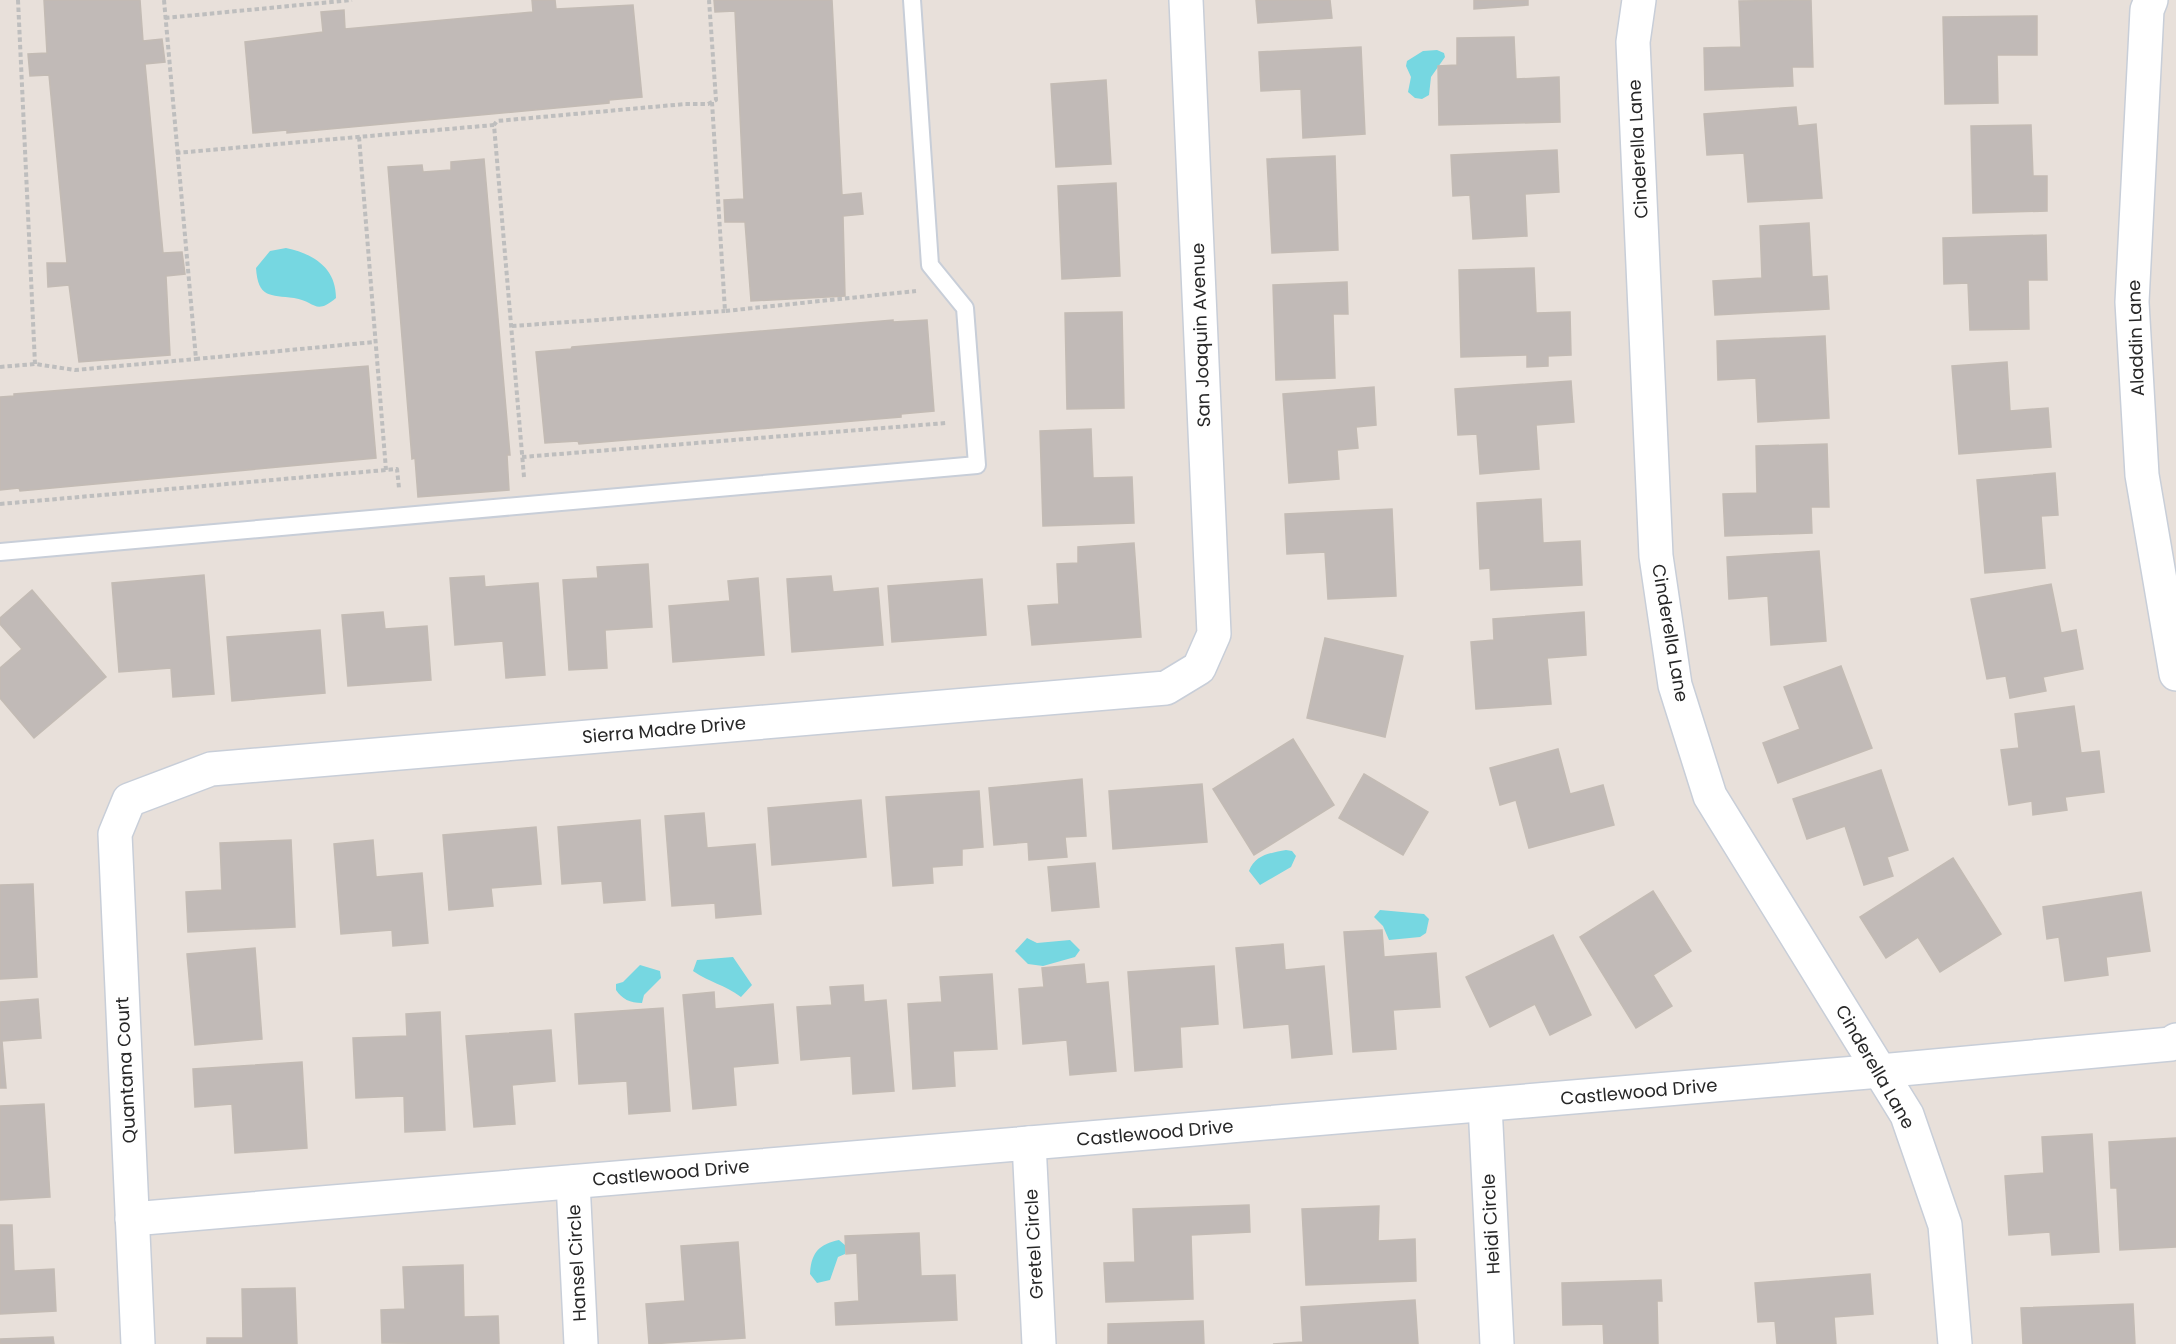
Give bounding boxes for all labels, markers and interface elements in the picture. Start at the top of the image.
street label: Cinderella Lane [1621,79,1654,219]
street label: San Joaquin Avenue [1185,242,1216,428]
street label: Aladdin Lane [2121,279,2150,397]
street label: Cinderella Lane [1646,562,1695,704]
street label: Sierra Madre Drive [581,710,747,749]
street label: Quantana Court [109,996,142,1144]
street label: Cinderella Lane [1830,1000,1921,1133]
street label: Castlewood Drive [1559,1072,1718,1111]
street label: Castlewood Drive [1075,1113,1234,1152]
street label: Castlewood Drive [591,1153,750,1192]
street label: Heidi Circle [1475,1173,1506,1275]
street label: Gretel Circle [1018,1188,1049,1300]
street label: Hansel Circle [561,1204,592,1322]

